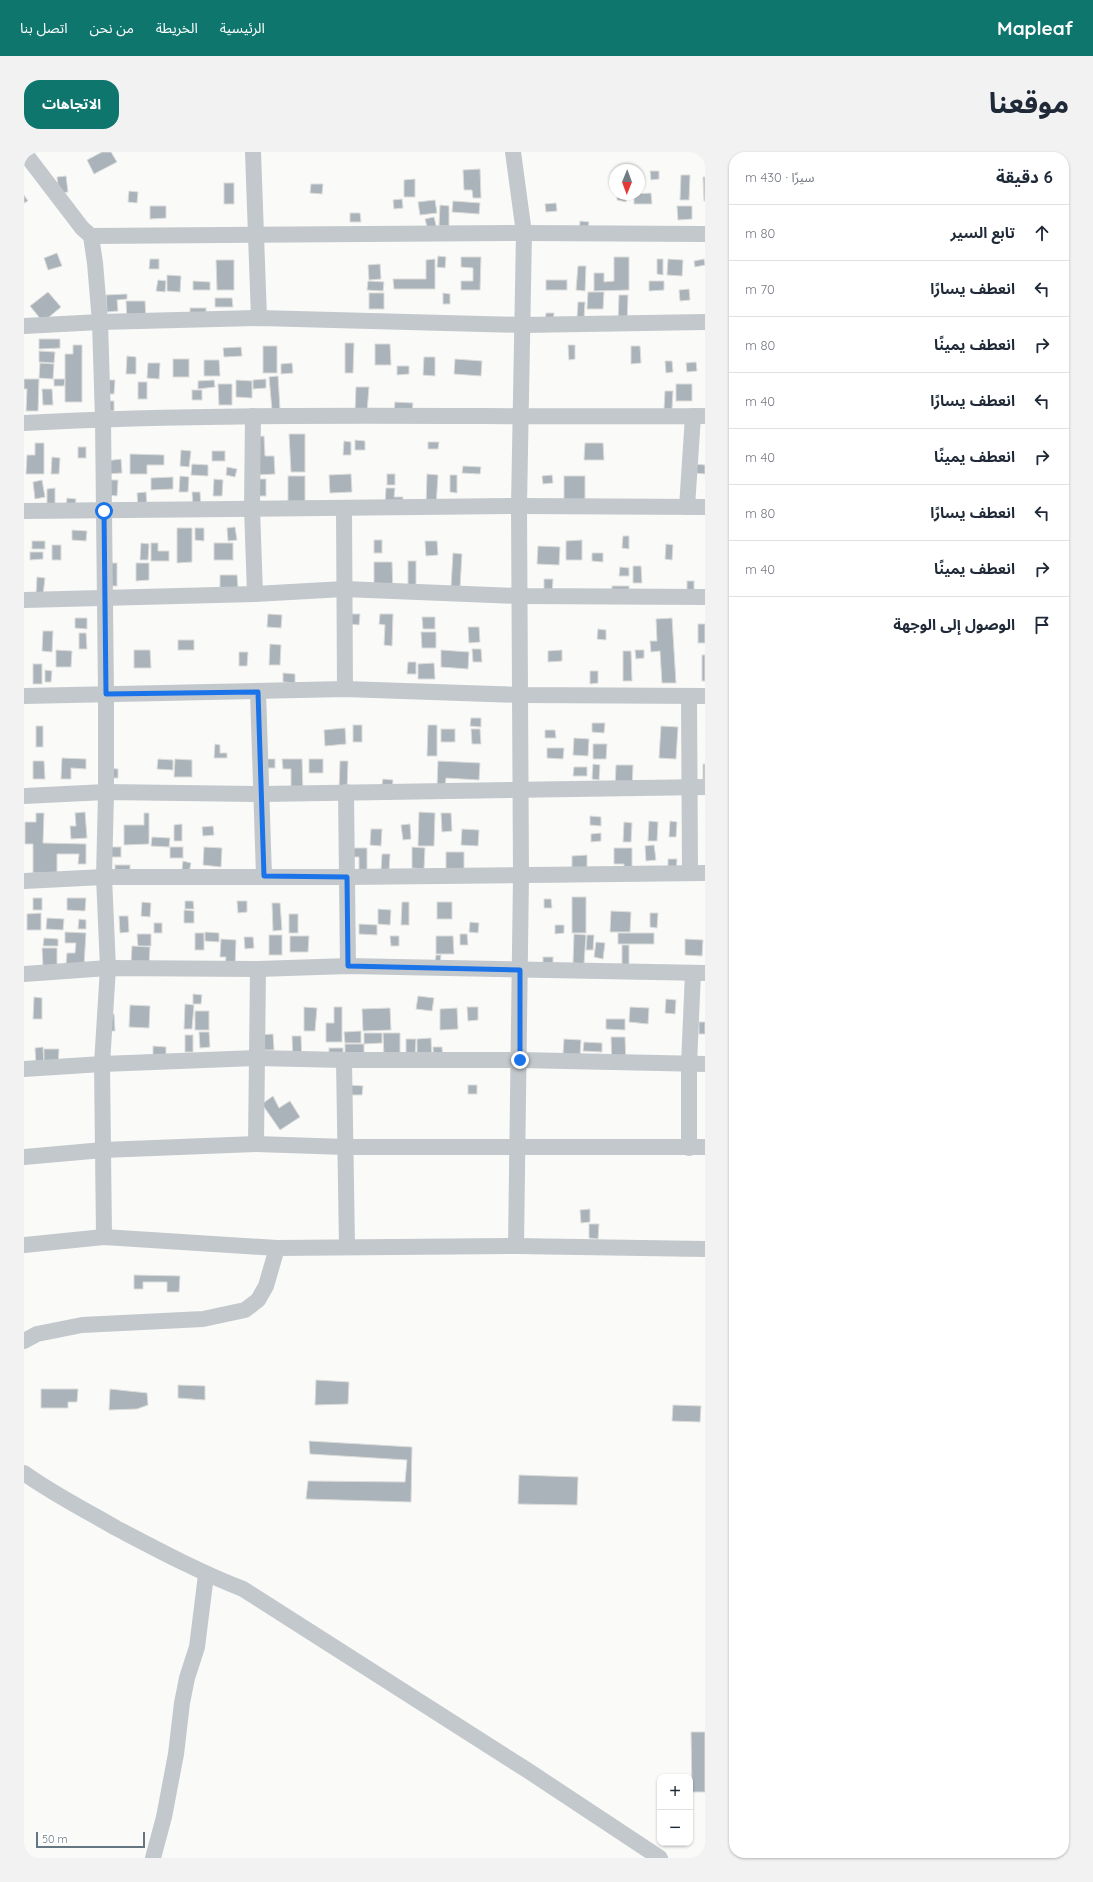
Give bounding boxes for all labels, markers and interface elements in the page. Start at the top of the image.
text: Mapleaf [997,16,1073,40]
text: اتصل بنا [20,19,68,37]
text: من نحن [90,19,134,37]
text: الخريطة [156,19,198,37]
text: الرئيسية [220,19,265,37]
button: الاتجاهات [24,80,119,129]
text: موقعنا [989,85,1069,120]
north arrow [609,164,645,200]
text: 6 دقيقة [996,166,1053,187]
text: سيرًا · 430 m [745,169,814,185]
icon: ahead [1031,222,1053,244]
text: تابع السير [951,223,1015,242]
text: 80 m [745,225,775,241]
icon: left [1031,278,1053,300]
text: انعطف يسارًا [930,279,1015,298]
text: 70 m [745,281,775,297]
icon: right [1031,334,1053,356]
text: انعطف يمينًا [934,335,1015,354]
text: 80 m [745,337,775,353]
icon: left [1031,390,1053,412]
text: انعطف يسارًا [930,391,1015,410]
text: 40 m [745,393,775,409]
icon: right [1031,446,1053,468]
text: انعطف يمينًا [934,447,1015,466]
text: 40 m [745,449,775,465]
route start [95,502,113,520]
icon: left [1031,502,1053,524]
text: انعطف يسارًا [930,503,1015,522]
text: 80 m [745,505,775,521]
icon: right [1031,558,1053,580]
text: انعطف يمينًا [934,559,1015,578]
text: 40 m [745,561,775,577]
icon: arrive [1031,614,1053,636]
text: الوصول إلى الوجهة [893,615,1015,634]
route end [511,1051,529,1069]
map controls [657,1774,693,1846]
button: + [657,1774,693,1810]
button: − [657,1810,693,1846]
scale bar [36,1830,145,1849]
text: 50 m [42,1832,68,1846]

